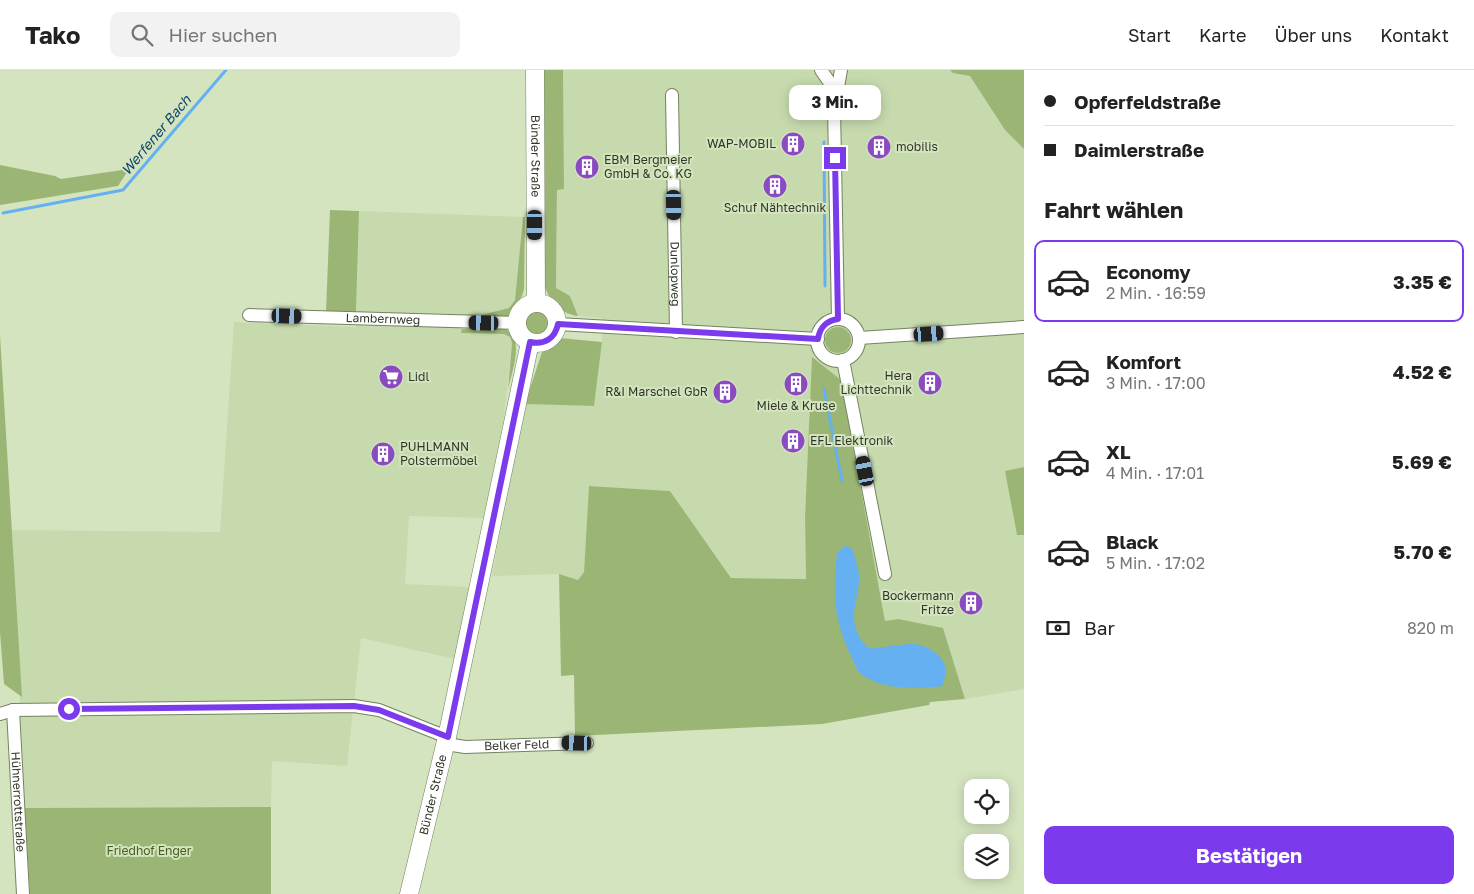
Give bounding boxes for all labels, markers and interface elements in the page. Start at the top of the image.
search box [110,12,460,57]
text: Tako [25,20,80,49]
icon: search [128,21,156,49]
text: Hier suchen [168,23,277,46]
text: Start [1128,24,1171,46]
text: Karte [1199,24,1246,46]
text: Über uns [1274,24,1352,46]
text: Kontakt [1380,24,1449,46]
callout: 3 Min. [789,86,881,121]
water label: Werfener Bach [117,90,195,178]
text: Opferfeldstraße [1074,90,1221,113]
text: 3 Min. [811,92,859,112]
street label: Bünder Straße [528,115,544,197]
building icon: WAP-MOBIL [780,131,806,157]
building icon: mobilis [866,134,892,160]
place label: WAP-MOBIL [707,136,776,151]
text: Daimlerstraße [1074,138,1204,161]
place label: mobilis [896,139,938,154]
route end [824,147,846,169]
place label: EBM Bergmeier GmbH & Co. KG [604,152,692,181]
building icon: EBM Bergmeier GmbH & Co. KG [574,154,600,180]
building icon: Schuf Nähtechnik [762,173,788,199]
car [666,190,681,220]
text: Fahrt wählen [1044,196,1183,223]
place label: Schuf Nähtechnik [724,200,826,215]
car [527,210,542,240]
street label: Dunlopweg [667,241,684,307]
icon: car [1046,259,1091,304]
text: Economy [1106,260,1191,283]
text: 3.35 € [1393,270,1452,293]
text: 2 Min. · 16:59 [1106,283,1206,303]
car [271,308,302,324]
street label: Lambernweg [345,310,420,327]
car [468,315,499,331]
car [913,325,944,343]
icon: car [1046,349,1091,394]
text: Komfort [1106,350,1181,373]
text: 4.52 € [1393,360,1452,383]
supermarket icon: Lidl [378,364,404,390]
place label: Hera Lichttechnik [840,368,912,397]
place label: Lidl [408,369,429,384]
building icon: Hera Lichttechnik [917,370,943,396]
building icon: Miele & Kruse [783,371,809,397]
text: 3 Min. · 17:00 [1106,373,1206,393]
building icon: R&I Marschel GbR [712,379,738,405]
place label: R&I Marschel GbR [605,384,708,399]
place label: Miele & Kruse [757,398,835,413]
building icon: EFL Elektronik [780,428,806,454]
place label: EFL Elektronik [810,433,893,448]
place label: PUHLMANN Polstermöbel [400,439,478,468]
icon: car [1046,439,1091,484]
text: XL [1106,440,1131,463]
building icon: PUHLMANN Polstermöbel [370,441,396,467]
text: 5.69 € [1392,450,1452,473]
car [854,455,875,487]
text: 4 Min. · 17:01 [1106,463,1204,483]
icon: car [1046,529,1091,574]
text: Black [1106,530,1159,553]
text: 5.70 € [1393,540,1452,563]
text: 5 Min. · 17:02 [1106,553,1205,573]
place label: Bockermann Fritze [882,588,954,617]
building icon: Bockermann Fritze [958,590,984,616]
icon: cash [1044,614,1072,642]
text: Bar [1084,616,1115,639]
text: 820 m [1407,618,1454,638]
route start [58,698,80,720]
car [561,735,592,751]
street label: Belker Feld [484,736,550,753]
street label: Hühnerrottstraße [8,751,29,852]
street label: Bünder Straße [416,753,449,837]
map controls [964,779,1009,879]
button: locate [964,779,1009,824]
button: Bestätigen [1044,826,1454,884]
button: layers [964,834,1009,879]
park label: Friedhof Enger [107,843,192,858]

